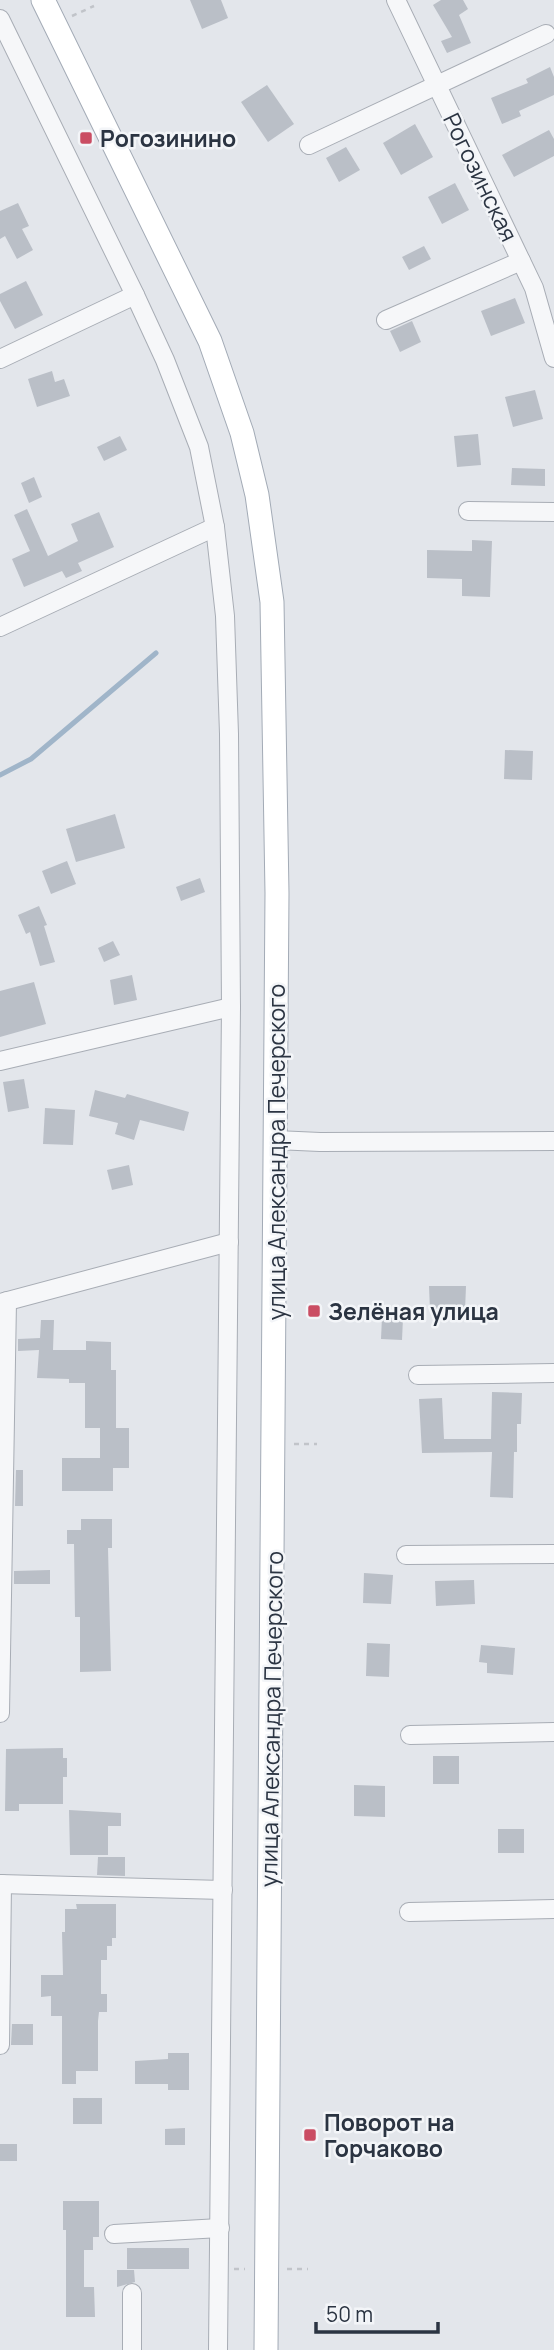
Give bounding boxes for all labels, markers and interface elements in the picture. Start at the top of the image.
street label: Рогозинская [436,107,526,247]
place label: Рогозинино [100,122,236,154]
marker: Рогозинино [78,130,94,146]
street label: улица Александра Печерского [260,984,292,1320]
place label: Зелёная улица [328,1295,499,1327]
marker: Зелёная улица [306,1303,322,1319]
street label: улица Александра Печерского [252,1551,290,1887]
place label: Поворот на Горчаково [324,2106,454,2164]
marker: Поворот на Горчаково [302,2127,318,2143]
scale bar [316,2290,438,2334]
text: 50 m [326,2300,373,2328]

